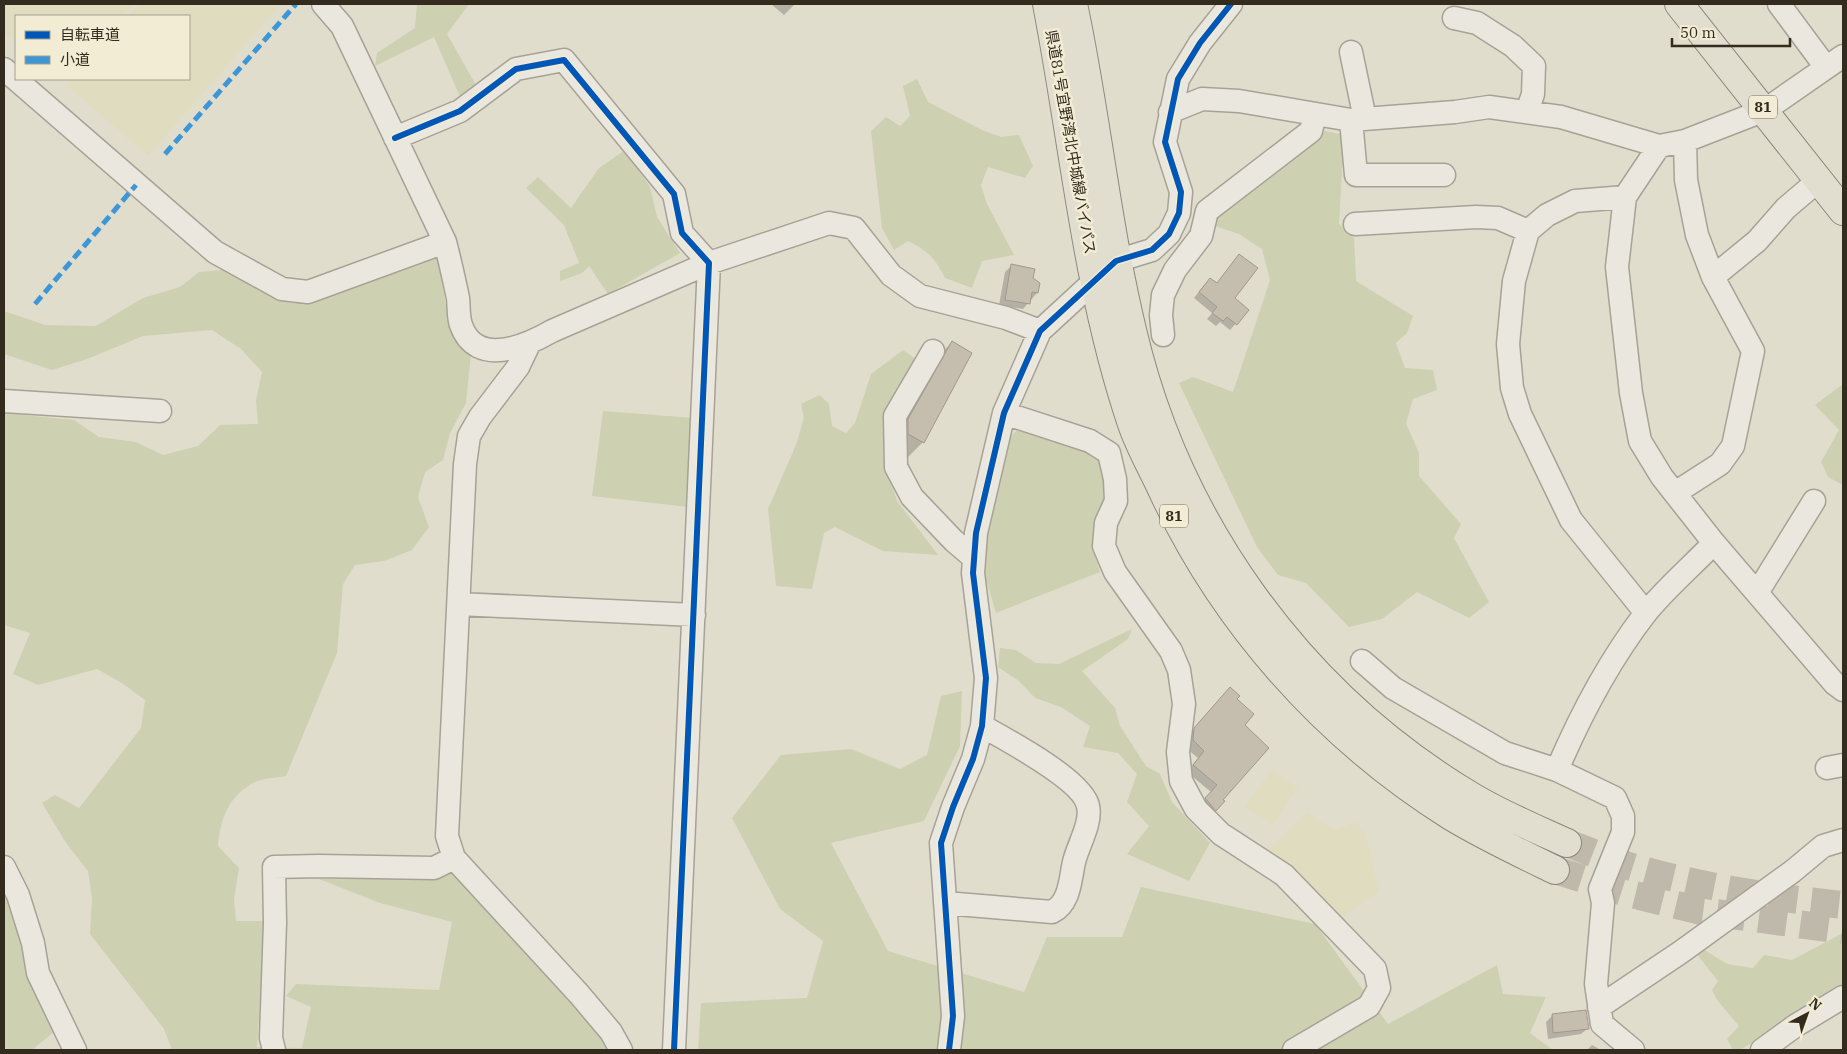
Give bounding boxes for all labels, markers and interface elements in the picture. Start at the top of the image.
legend [15,15,190,80]
scale bar [1672,15,1790,47]
text: 50 m [1680,23,1716,42]
text: 自転車道 [60,25,120,44]
street label: 県道81号宜野湾北中城線バイパス [1042,28,1100,256]
text: 小道 [60,50,90,69]
road number: 81 [1749,95,1777,118]
road number: 81 [1160,504,1188,528]
north arrow [1782,989,1832,1039]
text: N [1805,994,1826,1015]

